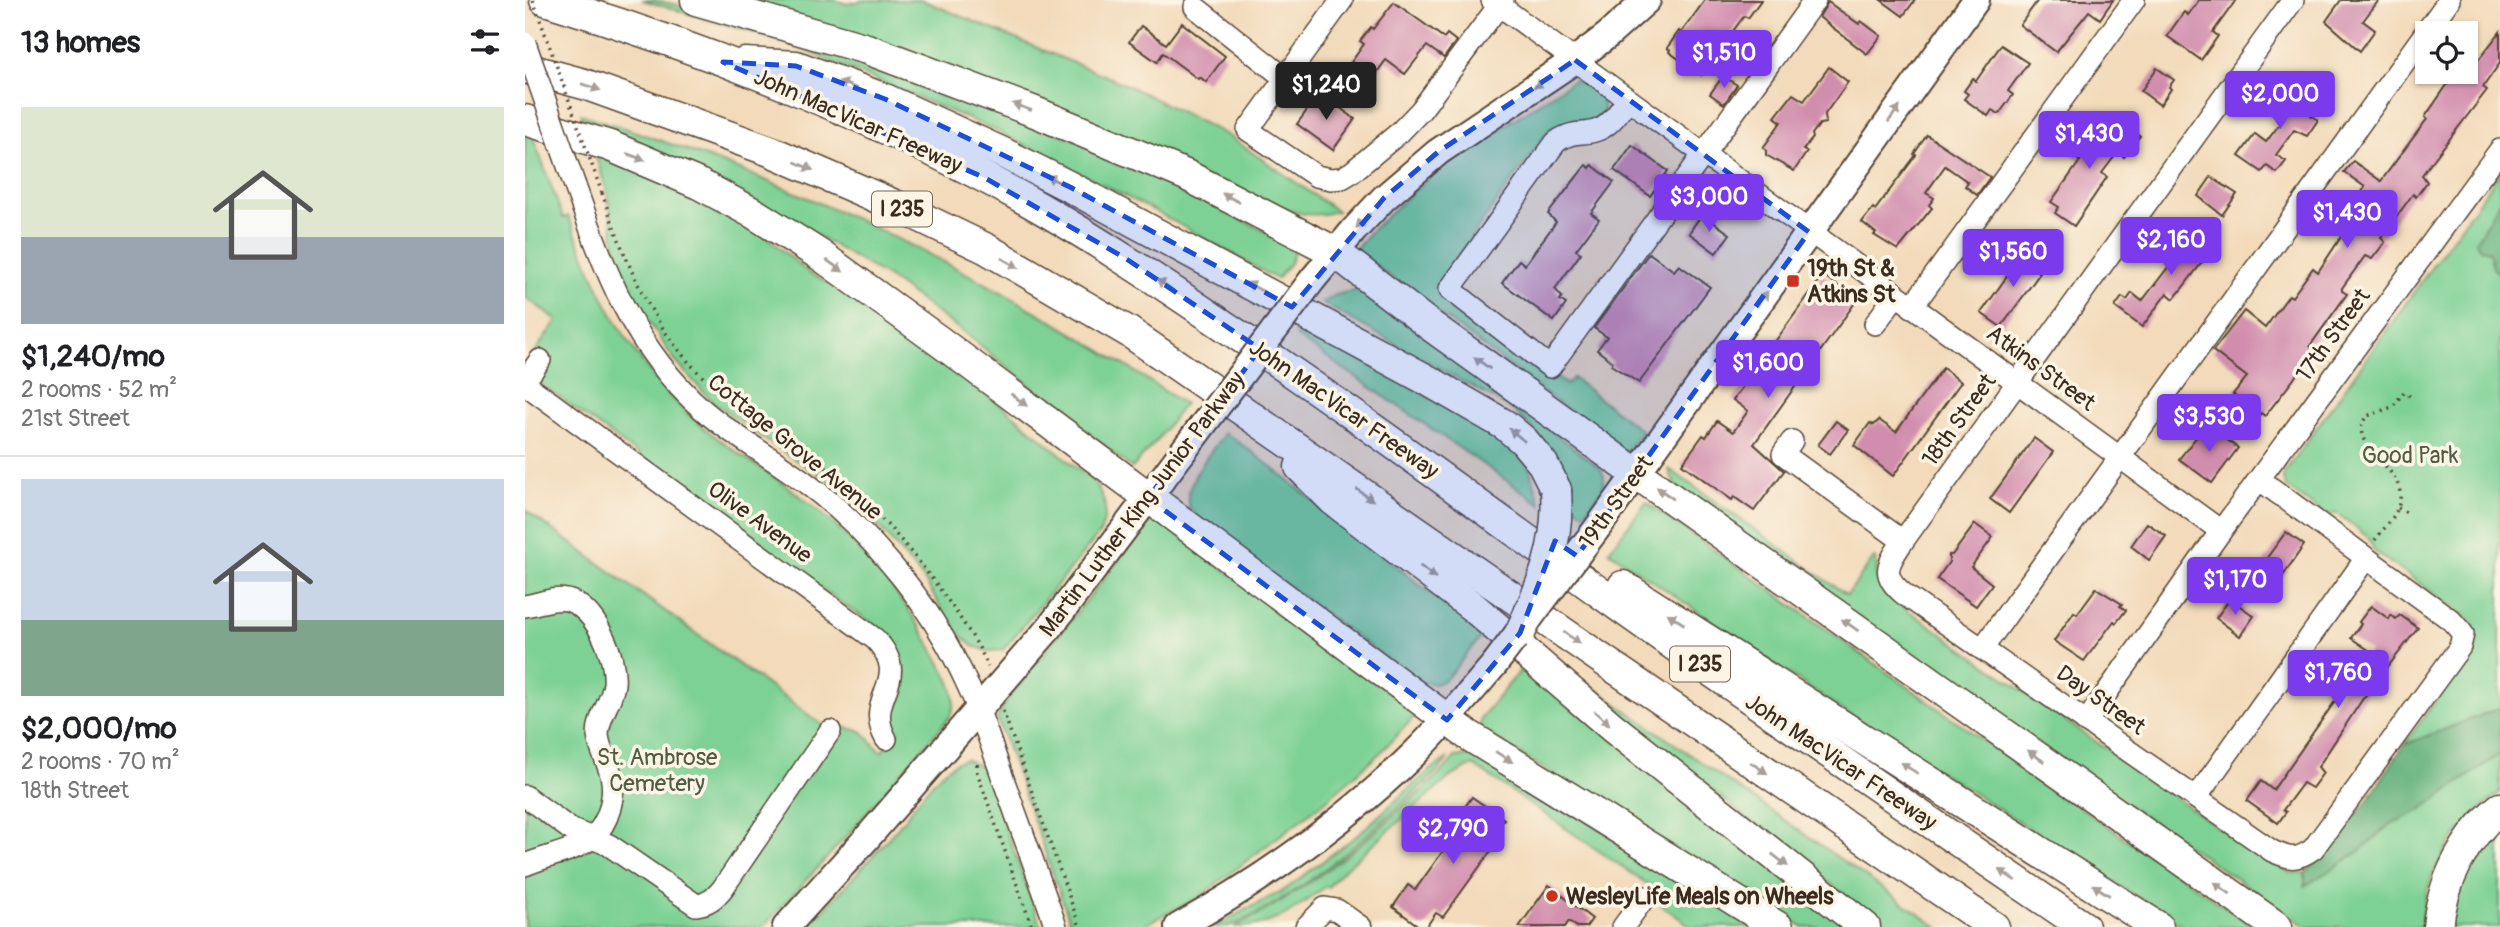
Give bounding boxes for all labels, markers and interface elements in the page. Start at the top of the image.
map controls [2415,21,2478,84]
button: locate [2415,21,2478,84]
icon: filters [466,23,504,61]
text: 13 homes [21,24,140,61]
pin: $1,510 [1667,31,1781,90]
text: $1,510 [1692,38,1756,67]
street label: John MacVicar Freeway [749,62,967,180]
pin: $1,240 [1269,62,1383,122]
text: $1,240 [1291,70,1361,99]
pin: $2,000 [2223,72,2337,131]
one-way arrow [1532,76,1552,89]
one-way arrow [838,79,859,90]
text: $2,000 [2241,79,2319,108]
one-way arrow [580,82,601,92]
one-way arrow [1012,101,1033,112]
one-way arrow [1887,105,1901,123]
pin: $1,430 [2032,111,2146,171]
text: $1,430 [2054,119,2124,148]
one-way arrow [626,151,647,162]
icon: home [200,152,326,278]
one-way arrow [794,160,814,172]
one-way arrow [1045,174,1065,185]
pin: $3,000 [1652,174,1766,234]
text: $3,000 [1670,182,1748,211]
pin: $1,430 [2290,190,2404,250]
road number: I 235 [872,192,932,227]
one-way arrow [1221,192,1241,204]
text: $1,430 [2312,198,2382,227]
one-way arrow [1355,212,1371,229]
pin: $2,160 [2114,218,2228,277]
text: $2,160 [2136,225,2206,254]
pin: $1,560 [1956,230,2070,289]
text: $1,560 [1979,237,2047,266]
place label: 19th St & Atkins St [1807,254,1896,309]
one-way arrow [1000,257,1019,269]
one-way arrow [826,259,844,273]
marker: 19th St & Atkins St [1785,273,1801,289]
one-way arrow [1156,278,1174,292]
one-way arrow [1245,282,1265,293]
street label: 17th Street [2289,282,2377,387]
one-way arrow [1755,290,1769,308]
street label: Atkins Street [1981,319,2102,418]
street label: John MacVicar Freeway [1244,333,1445,485]
text: $1,240/mo [21,338,165,375]
pin: $1,600 [1711,340,1825,400]
text: $1,600 [1732,348,1804,377]
one-way arrow [1473,356,1491,370]
street label: Martin Luther King Junior Parkway [1033,366,1251,642]
street label: 18th Street [1916,367,2003,472]
street label: Cottage Grove Avenue [702,368,889,527]
text: 2 rooms · 52 m² [21,375,177,404]
one-way arrow [1010,393,1028,407]
pin: $3,530 [2152,394,2266,454]
text: $3,530 [2173,402,2245,431]
text: 21st Street [21,404,130,433]
one-way arrow [1508,428,1526,443]
park label: Good Park [2362,441,2459,470]
street label: 19th Street [1572,449,1660,554]
street label: Olive Avenue [702,474,819,570]
one-way arrow [1656,487,1674,501]
one-way arrow [1356,488,1374,502]
icon: home [200,524,326,650]
pin: $1,170 [2178,558,2292,617]
one-way arrow [1418,565,1436,580]
text: $1,170 [2203,565,2267,594]
one-way arrow [1666,613,1685,626]
one-way arrow [1841,618,1859,632]
one-way arrow [1563,631,1581,645]
road number: I 235 [1670,646,1730,682]
pin: $1,760 [2281,650,2395,710]
text: $1,760 [2304,658,2372,687]
street label: Day Street [2051,659,2152,742]
street label: John MacVicar Freeway [1740,687,1942,837]
text: $2,000/mo [21,710,177,747]
one-way arrow [1593,710,1611,726]
park label: St. Ambrose Cemetery [597,743,718,798]
text: 2 rooms · 70 m² [21,747,180,776]
one-way arrow [2027,749,2045,763]
one-way arrow [1494,751,1513,764]
one-way arrow [1749,761,1769,774]
one-way arrow [1899,762,1919,775]
text: 18th Street [21,776,129,805]
pin: $2,790 [1396,806,1510,866]
text: $2,790 [1418,814,1488,843]
one-way arrow [1771,852,1789,866]
one-way arrow [1998,869,2017,882]
one-way arrow [2213,881,2231,895]
place label: WesleyLife Meals on Wheels [1566,882,1834,911]
one-way arrow [2091,883,2111,896]
marker: WesleyLife Meals on Wheels [1544,888,1560,904]

